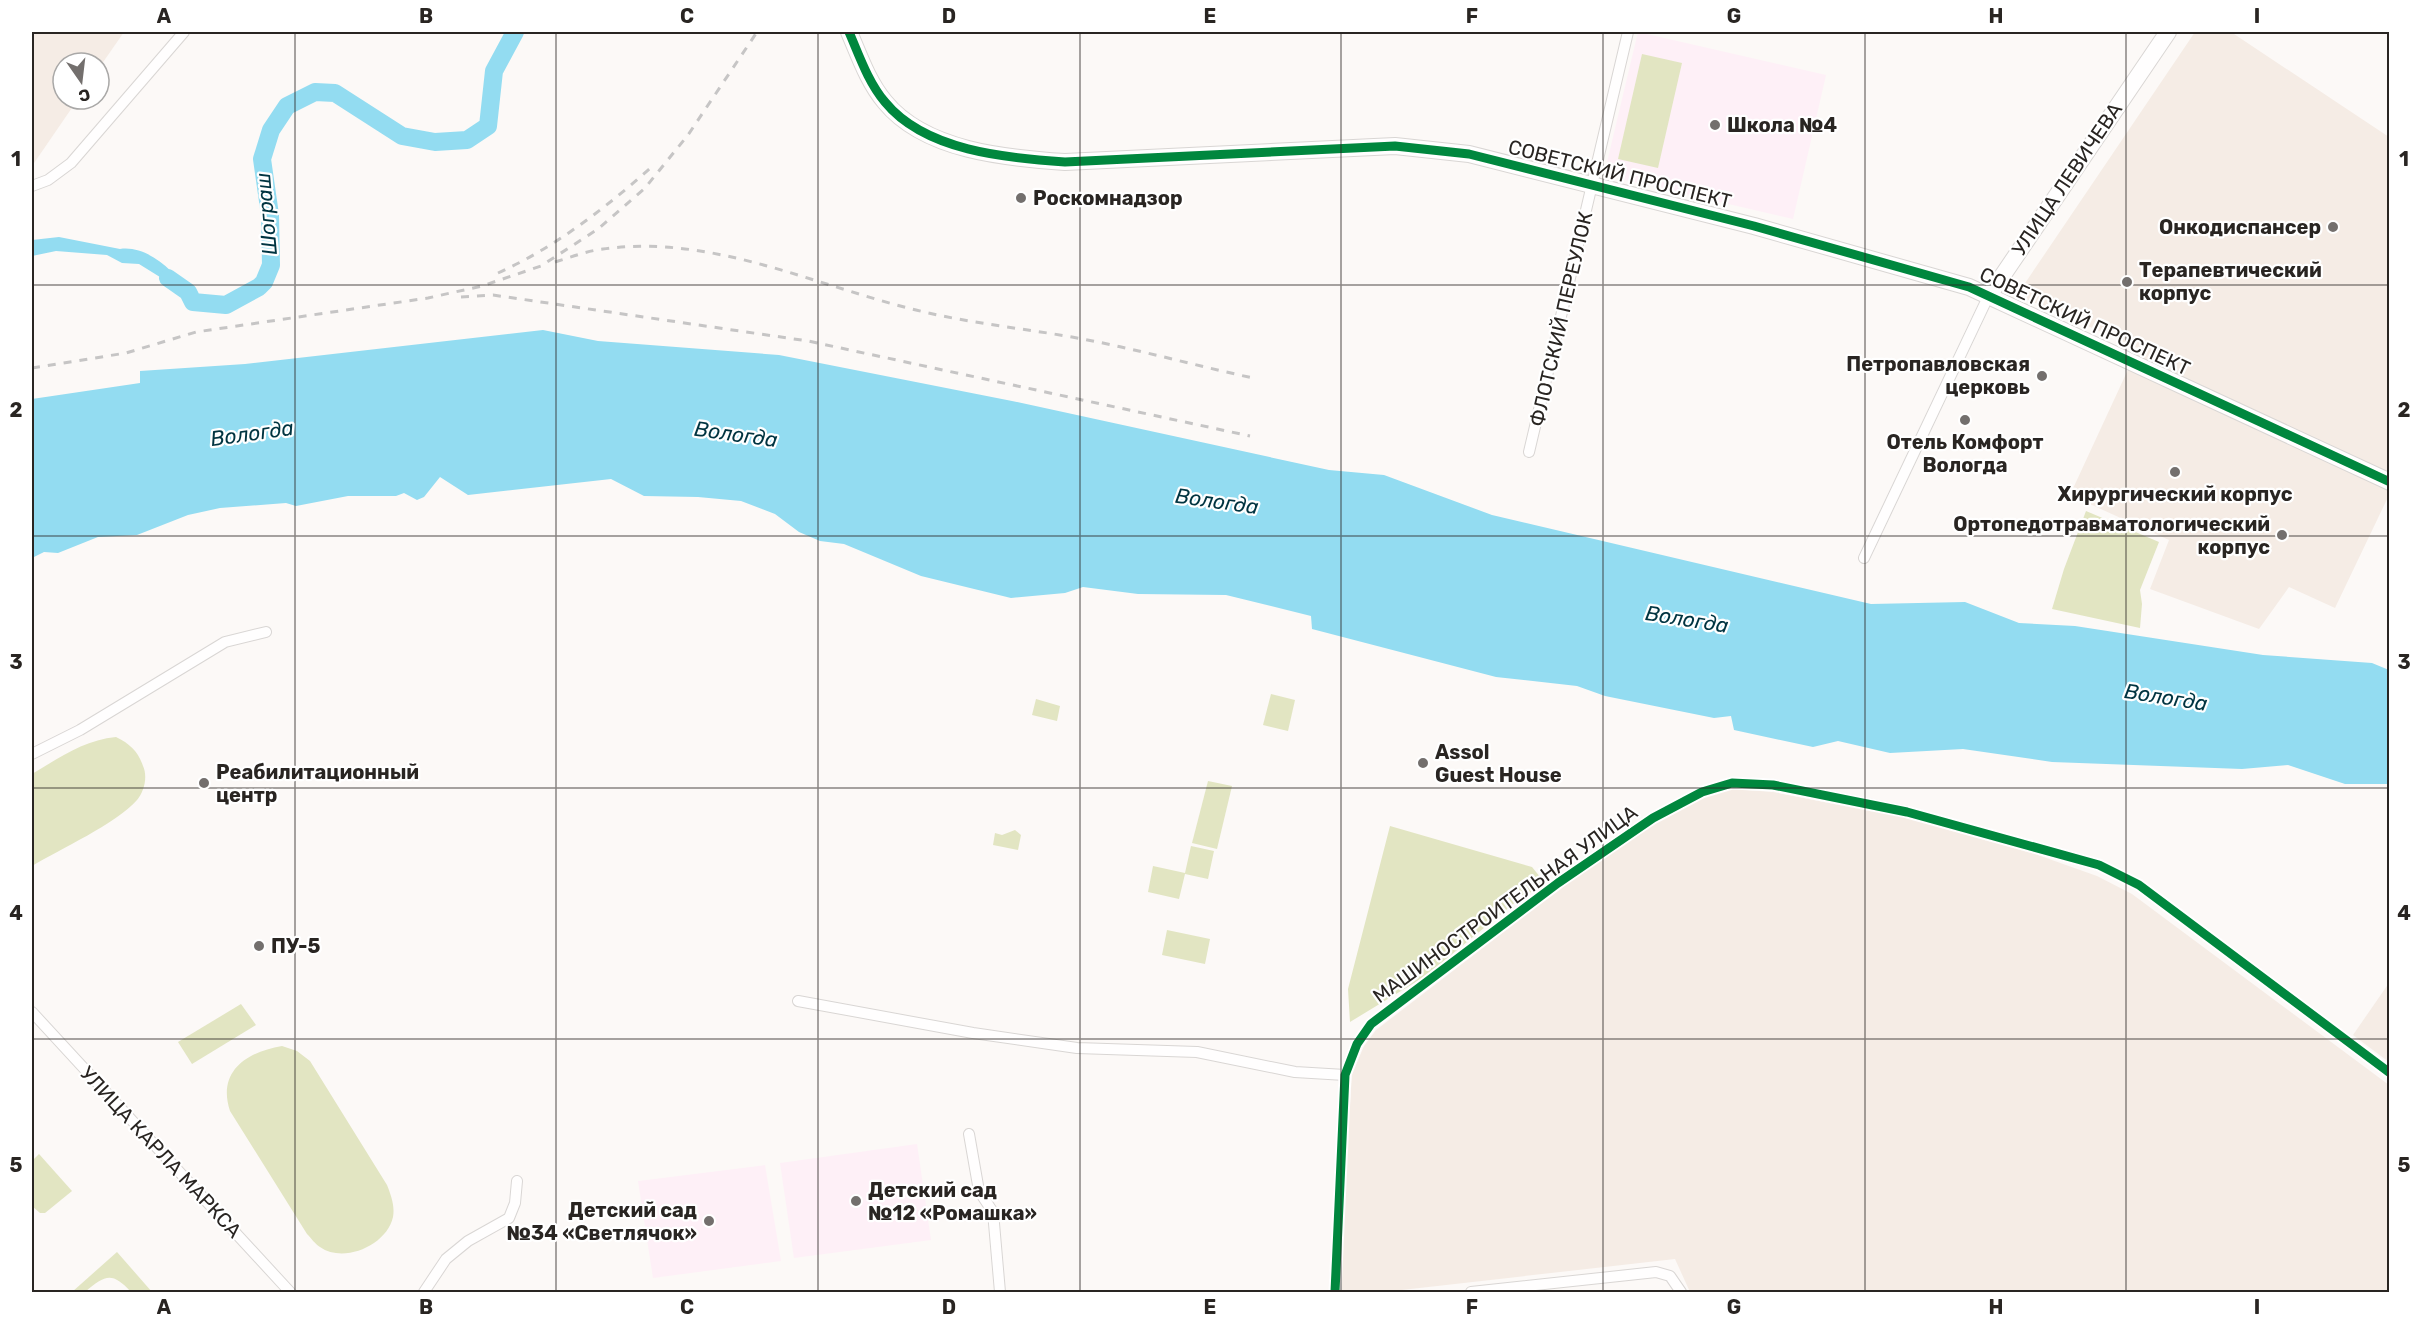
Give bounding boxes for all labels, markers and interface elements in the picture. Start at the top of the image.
text: A [157,4,172,28]
text: B [419,4,433,28]
text: C [680,4,694,28]
text: D [942,4,956,28]
text: E [1204,4,1216,28]
text: F [1466,4,1478,28]
text: G [1727,4,1741,28]
text: H [1989,4,2003,28]
text: I [2254,4,2260,28]
north arrow [51,51,111,111]
text: С [77,84,92,106]
street label: УЛИЦА ЛЕВИЧЕВА [2007,98,2127,260]
place label: Школа №4 [1727,113,1837,137]
marker: Школа №4 [1708,118,1722,132]
street label: СОВЕТСКИЙ ПРОСПЕКТ [1506,135,1735,213]
text: 1 [11,147,21,171]
text: 1 [2399,147,2409,171]
water label: Шограш [250,171,282,256]
place label: Роскомнадзор [1033,186,1183,210]
marker: Роскомнадзор [1014,191,1028,205]
street label: ФЛОТСКИЙ ПЕРЕУЛОК [1525,209,1597,429]
place label: Онкодиспансер [2159,215,2321,239]
marker: Онкодиспансер [2326,220,2340,234]
place label: Терапевтический корпус [2139,258,2322,305]
street label: СОВЕТСКИЙ ПРОСПЕКТ [1976,262,2194,381]
marker: Терапевтический корпус [2120,275,2134,289]
place label: Петропавловская церковь [1846,352,2030,399]
marker: Петропавловская церковь [2035,369,2049,383]
text: 2 [10,398,23,422]
text: 2 [2398,398,2411,422]
marker: Отель Комфорт Вологда [1958,413,1972,427]
water label: Вологда [209,415,295,451]
water label: Вологда [693,416,779,452]
place label: Отель Комфорт Вологда [1887,430,2044,477]
marker: Хирургический корпус [2168,465,2182,479]
place label: Хирургический корпус [2057,482,2293,506]
water label: Вологда [1174,483,1260,519]
place label: Ортопедотравматологический корпус [1953,512,2270,559]
marker: Ортопедотравматологический корпус [2275,528,2289,542]
water label: Вологда [1644,600,1730,638]
text: 3 [9,650,23,674]
text: 3 [2397,650,2411,674]
water label: Вологда [2123,678,2209,716]
place label: Assol Guest House [1435,740,1562,787]
marker: Assol Guest House [1416,756,1430,770]
place label: Реабилитационный центр [216,760,419,807]
marker: Реабилитационный центр [197,776,211,790]
street label: МАШИНОСТРОИТЕЛЬНАЯ УЛИЦА [1368,800,1642,1008]
text: 4 [9,901,23,925]
text: 4 [2397,901,2411,925]
place label: ПУ-5 [271,934,320,958]
marker: ПУ-5 [252,939,266,953]
street label: УЛИЦА КАРЛА МАРКСА [75,1061,247,1243]
text: 5 [10,1153,23,1177]
text: 5 [2398,1153,2411,1177]
place label: Детский сад №12 «Ромашка» [868,1178,1037,1225]
marker: Детский сад №12 «Ромашка» [849,1194,863,1208]
place label: Детский сад №34 «Светлячок» [507,1198,697,1245]
marker: Детский сад №34 «Светлячок» [702,1214,716,1228]
text: A [157,1295,172,1319]
text: B [419,1295,433,1319]
text: C [680,1295,694,1319]
text: D [942,1295,956,1319]
text: E [1204,1295,1216,1319]
text: F [1466,1295,1478,1319]
text: G [1727,1295,1741,1319]
text: H [1989,1295,2003,1319]
text: I [2254,1295,2260,1319]

